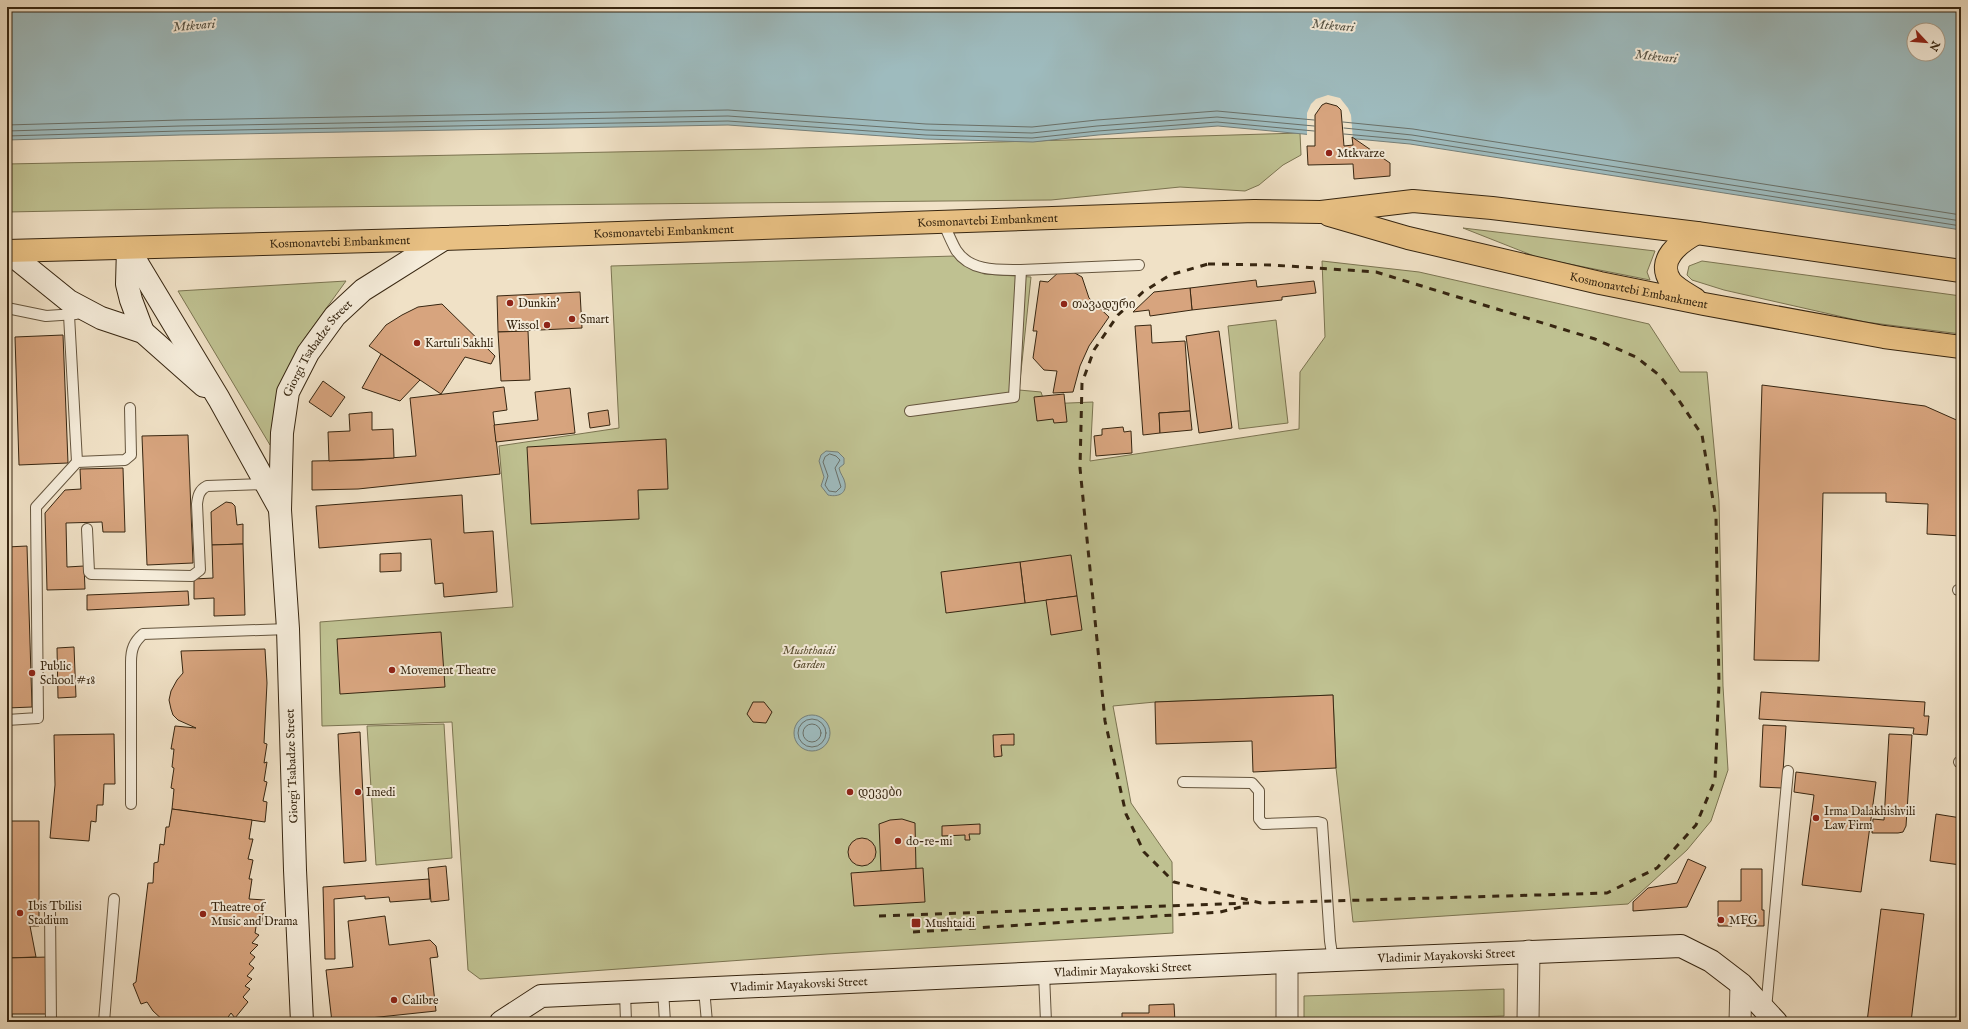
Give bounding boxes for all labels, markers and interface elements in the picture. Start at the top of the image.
water label: Mtkvari [172,16,217,36]
water label: Mtkvari [1311,16,1356,36]
north arrow [1906,22,1946,62]
text: N [1926,38,1943,54]
water label: Mtkvari [1634,46,1679,68]
place label: Mtkvarze [1337,146,1385,161]
marker: Mtkvarze [1324,148,1334,158]
street label: Kosmonavtebi Embankment [917,210,1058,230]
street label: Kosmonavtebi Embankment [593,221,734,241]
street label: Kosmonavtebi Embankment [269,232,410,251]
street label: Kosmonavtebi Embankment [1568,269,1709,312]
street label: Giorgi Tsabadze Street [279,296,355,399]
place label: Dunkin' [518,296,560,311]
place label: თავადური [1072,297,1136,312]
marker: Dunkin' [505,298,515,308]
marker: თავადური [1059,299,1069,309]
place label: Smart [580,312,609,327]
marker: Smart [567,314,577,324]
place label: Wissol [506,318,540,333]
marker: Wissol [542,320,552,330]
place label: Kartuli Sakhli [425,336,493,351]
marker: Kartuli Sakhli [412,338,422,348]
park label: Mushthaidi Garden [783,643,837,672]
place label: Public School #18 [40,659,96,688]
place label: Movement Theatre [400,663,496,678]
marker: Movement Theatre [387,665,397,675]
marker: Public School #18 [27,668,37,678]
street label: Giorgi Tsabadze Street [283,708,301,824]
place label: Imedi [366,785,396,800]
place label: დევები [858,785,902,800]
marker: Imedi [353,787,363,797]
marker: დევები [845,787,855,797]
place label: Irma Dalakhishvili Law Firm [1824,804,1915,833]
marker: Irma Dalakhishvili Law Firm [1811,813,1821,823]
place label: do-re-mi [906,834,952,849]
marker: do-re-mi [893,836,903,846]
place label: Ibis Tbilisi Stadium [28,899,82,928]
place label: Theatre of Music and Drama [211,900,299,929]
marker: Ibis Tbilisi Stadium [15,908,25,918]
marker: Theatre of Music and Drama [198,909,208,919]
place label: MFG [1729,913,1758,928]
marker: MFG [1716,915,1726,925]
place label: Mushtaidi [925,916,975,931]
marker: Mushtaidi [910,917,922,929]
street label: Vladimir Mayakovski Street [1376,945,1515,966]
street label: Vladimir Mayakovski Street [1053,959,1192,980]
street label: Vladimir Mayakovski Street [729,974,868,995]
place label: Calibre [402,993,439,1008]
marker: Calibre [389,995,399,1005]

